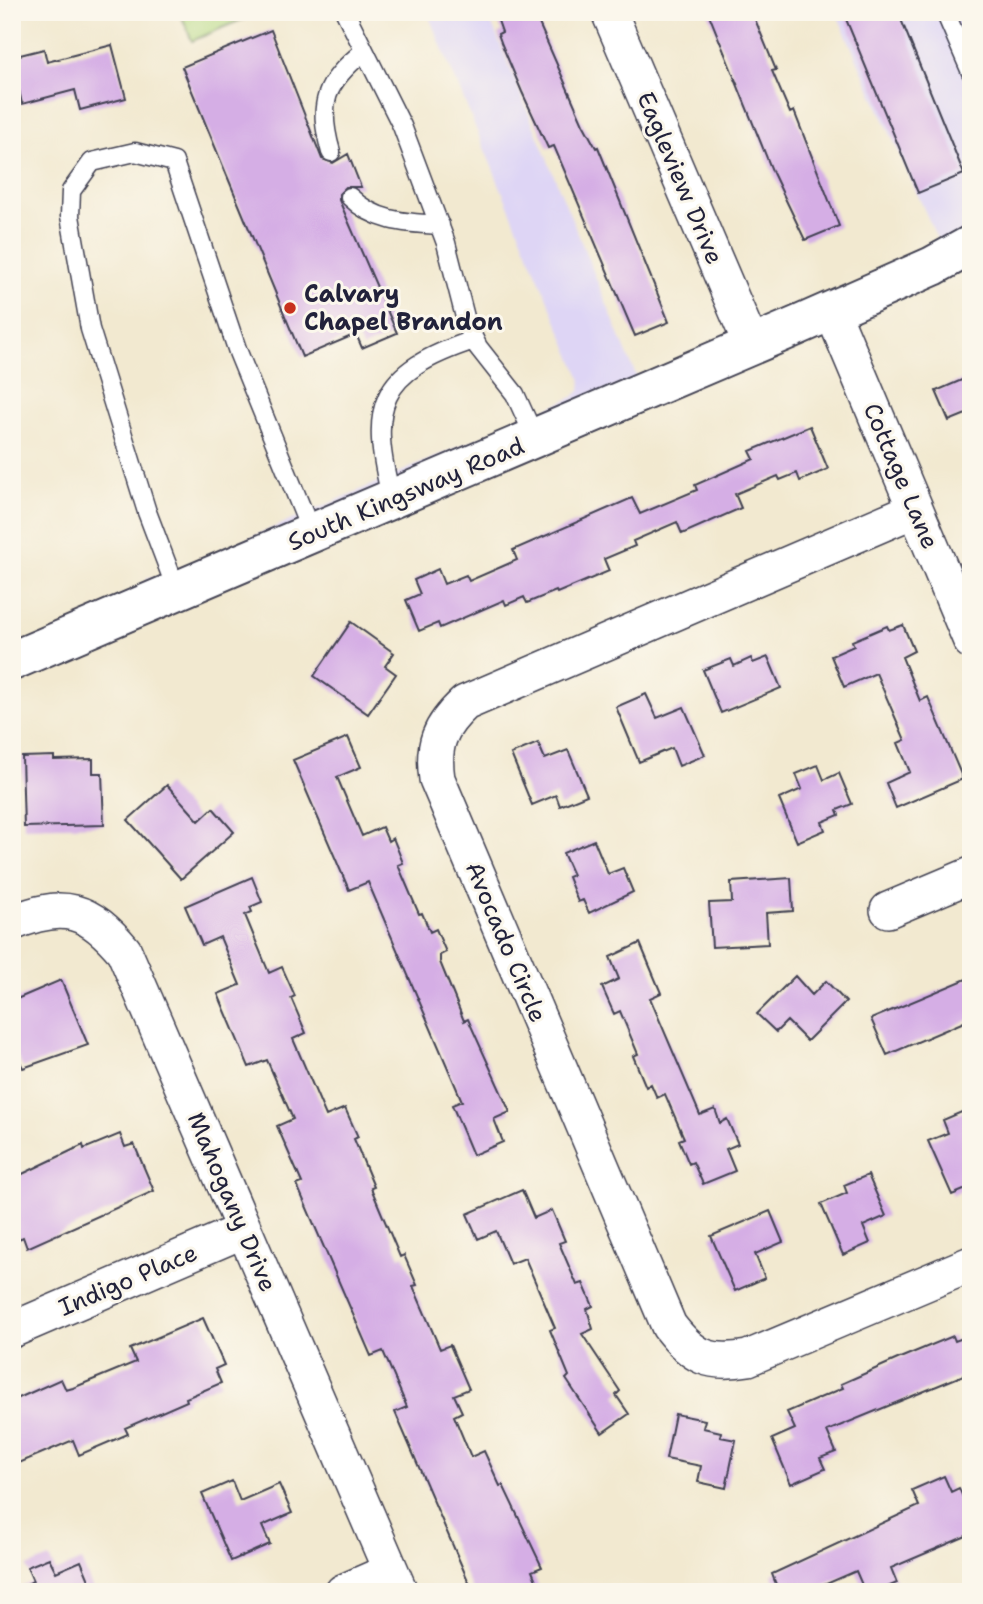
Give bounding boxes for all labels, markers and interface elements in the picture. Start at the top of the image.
street label: Eagleview Drive [629,87,731,269]
place label: Calvary Chapel Brandon [304,278,503,338]
marker: Calvary Chapel Brandon [282,300,298,316]
street label: Cottage Lane [856,398,946,554]
street label: South Kingsway Road [283,430,529,558]
street label: Avocado Circle [458,857,554,1027]
street label: Mahogany Drive [180,1107,284,1297]
street label: Indigo Place [54,1237,202,1323]

